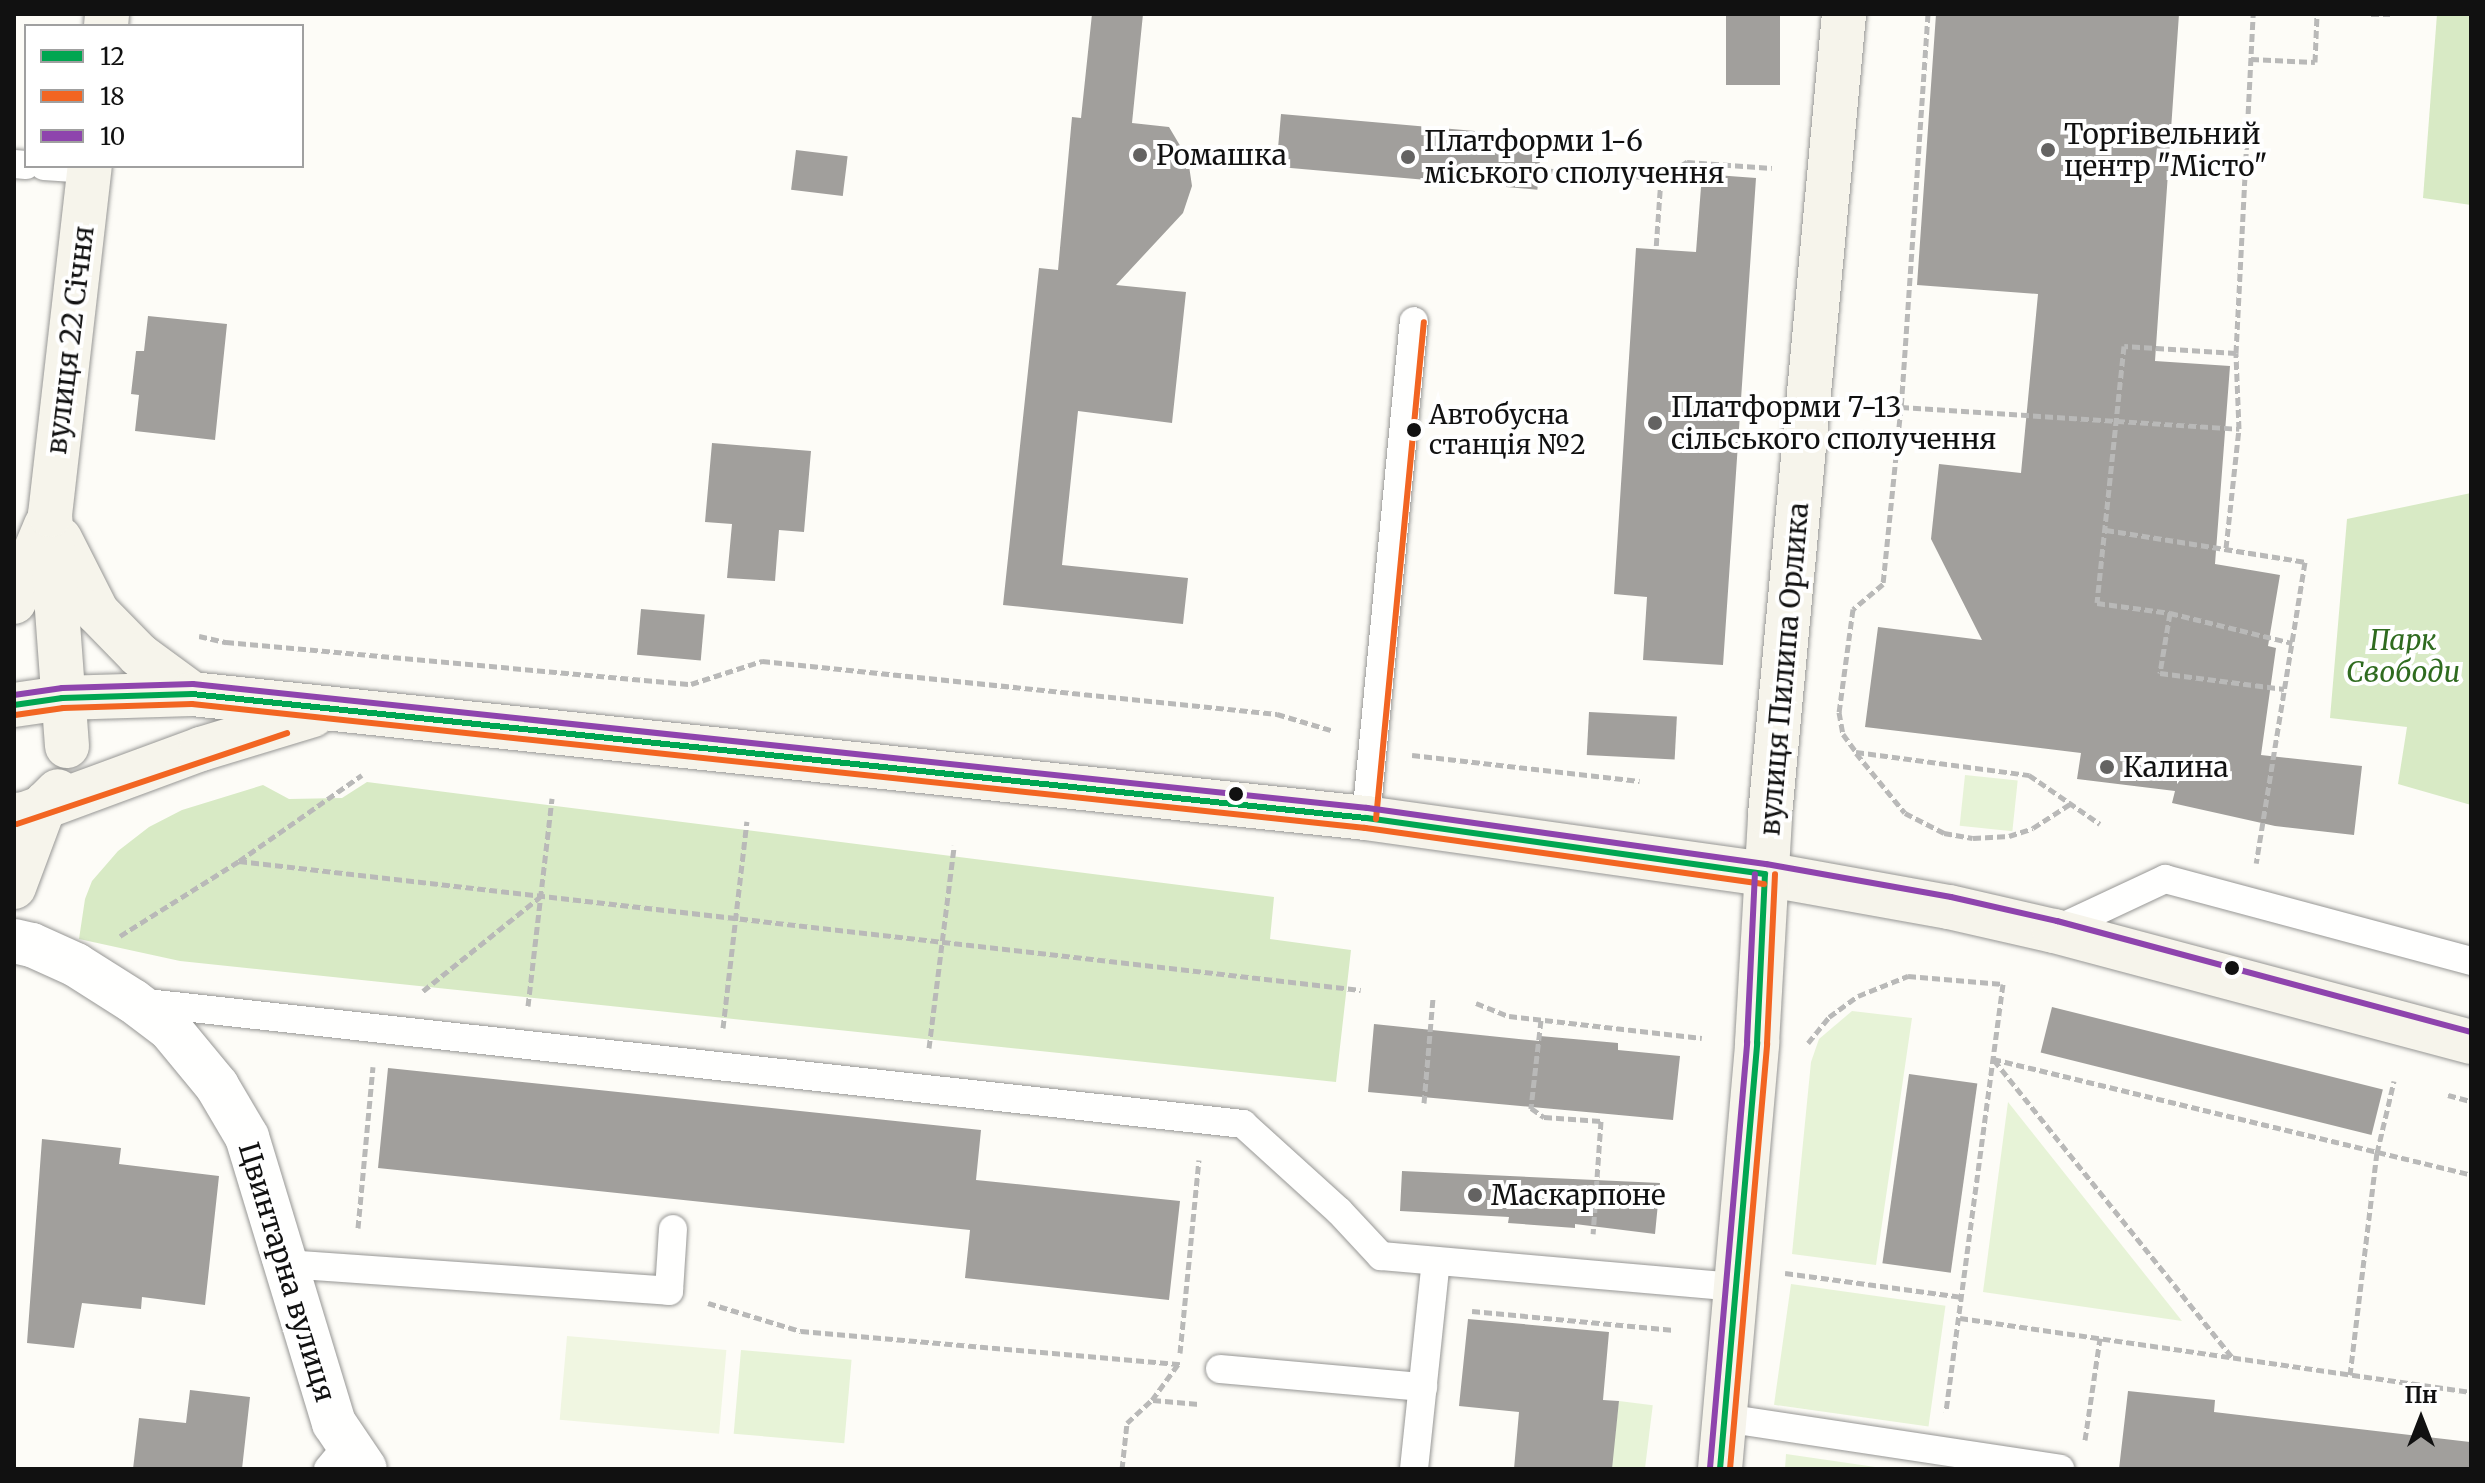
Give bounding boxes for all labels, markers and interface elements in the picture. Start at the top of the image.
legend [24,24,304,168]
text: 12 [100,41,125,72]
text: 18 [100,81,124,112]
place label: Торгівельний центр "Місто" [2064,117,2268,183]
text: 10 [100,121,125,152]
place label: Платформи 1-6 міського сполучення [1424,124,1725,190]
place label: Ромашка [1156,138,1287,172]
marker: Торгівельний центр "Місто" [2039,141,2057,159]
marker: Ромашка [1131,146,1149,164]
marker: Платформи 1-6 міського сполучення [1399,148,1417,166]
street label: вулиця 22 Січня [39,224,101,456]
place label: Платформи 7-13 сільського сполучення [1671,390,1996,456]
place label: Автобусна станція №2 [1429,399,1586,460]
marker: Платформи 7-13 сільського сполучення [1646,414,1664,432]
marker: Автобусна станція №2 [1406,422,1422,438]
street label: вулиця Пилипа Орлика [1753,501,1815,837]
park label: Парк Свободи [2346,623,2460,689]
place label: Калина [2123,750,2229,784]
marker: Калина [2098,758,2116,776]
unlabelled marker [1228,786,1244,802]
unlabelled marker [2224,960,2240,976]
street label: Цвинтарна вулиця [232,1138,342,1406]
place label: Маскарпоне [1491,1178,1666,1212]
marker: Маскарпоне [1466,1186,1484,1204]
north arrow [2381,1379,2461,1459]
text: Пн [2404,1381,2438,1409]

